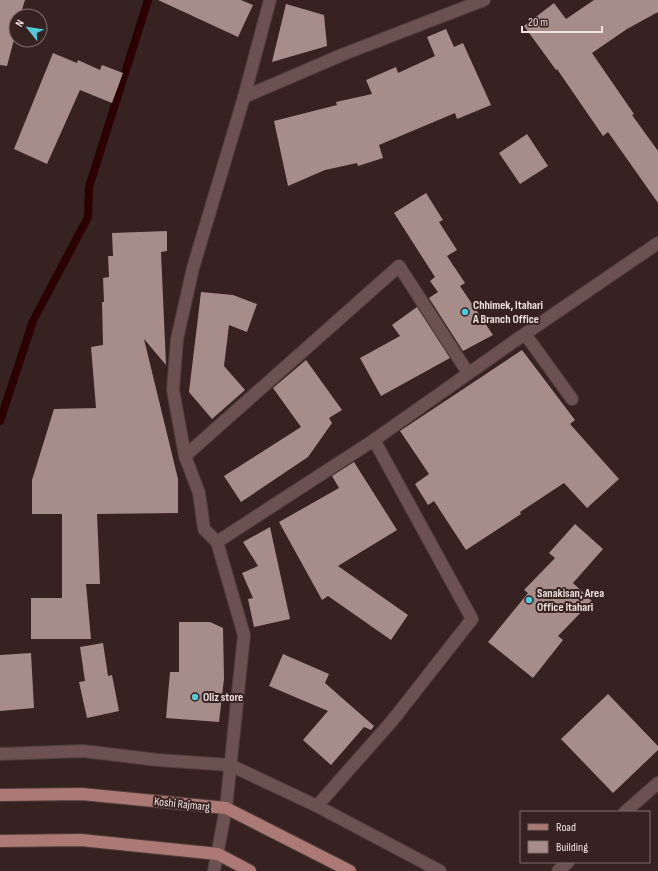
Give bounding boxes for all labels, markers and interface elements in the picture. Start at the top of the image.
north arrow [8,8,48,48]
scale bar [522,8,602,34]
text: 20 m [528,15,548,30]
text: N [13,17,27,29]
place label: Chhimek, Itahari A Branch Office [472,298,543,327]
marker: Chhimek, Itahari A Branch Office [460,307,470,317]
place label: Sanakisan, Area Office Itahari [537,586,604,615]
marker: Sanakisan, Area Office Itahari [524,595,534,605]
place label: Oliz store [203,690,243,705]
marker: Oliz store [190,692,200,702]
street label: Koshi Rajmarg [153,794,211,815]
legend [520,811,650,863]
text: Road [556,820,576,835]
text: Building [556,840,588,855]

